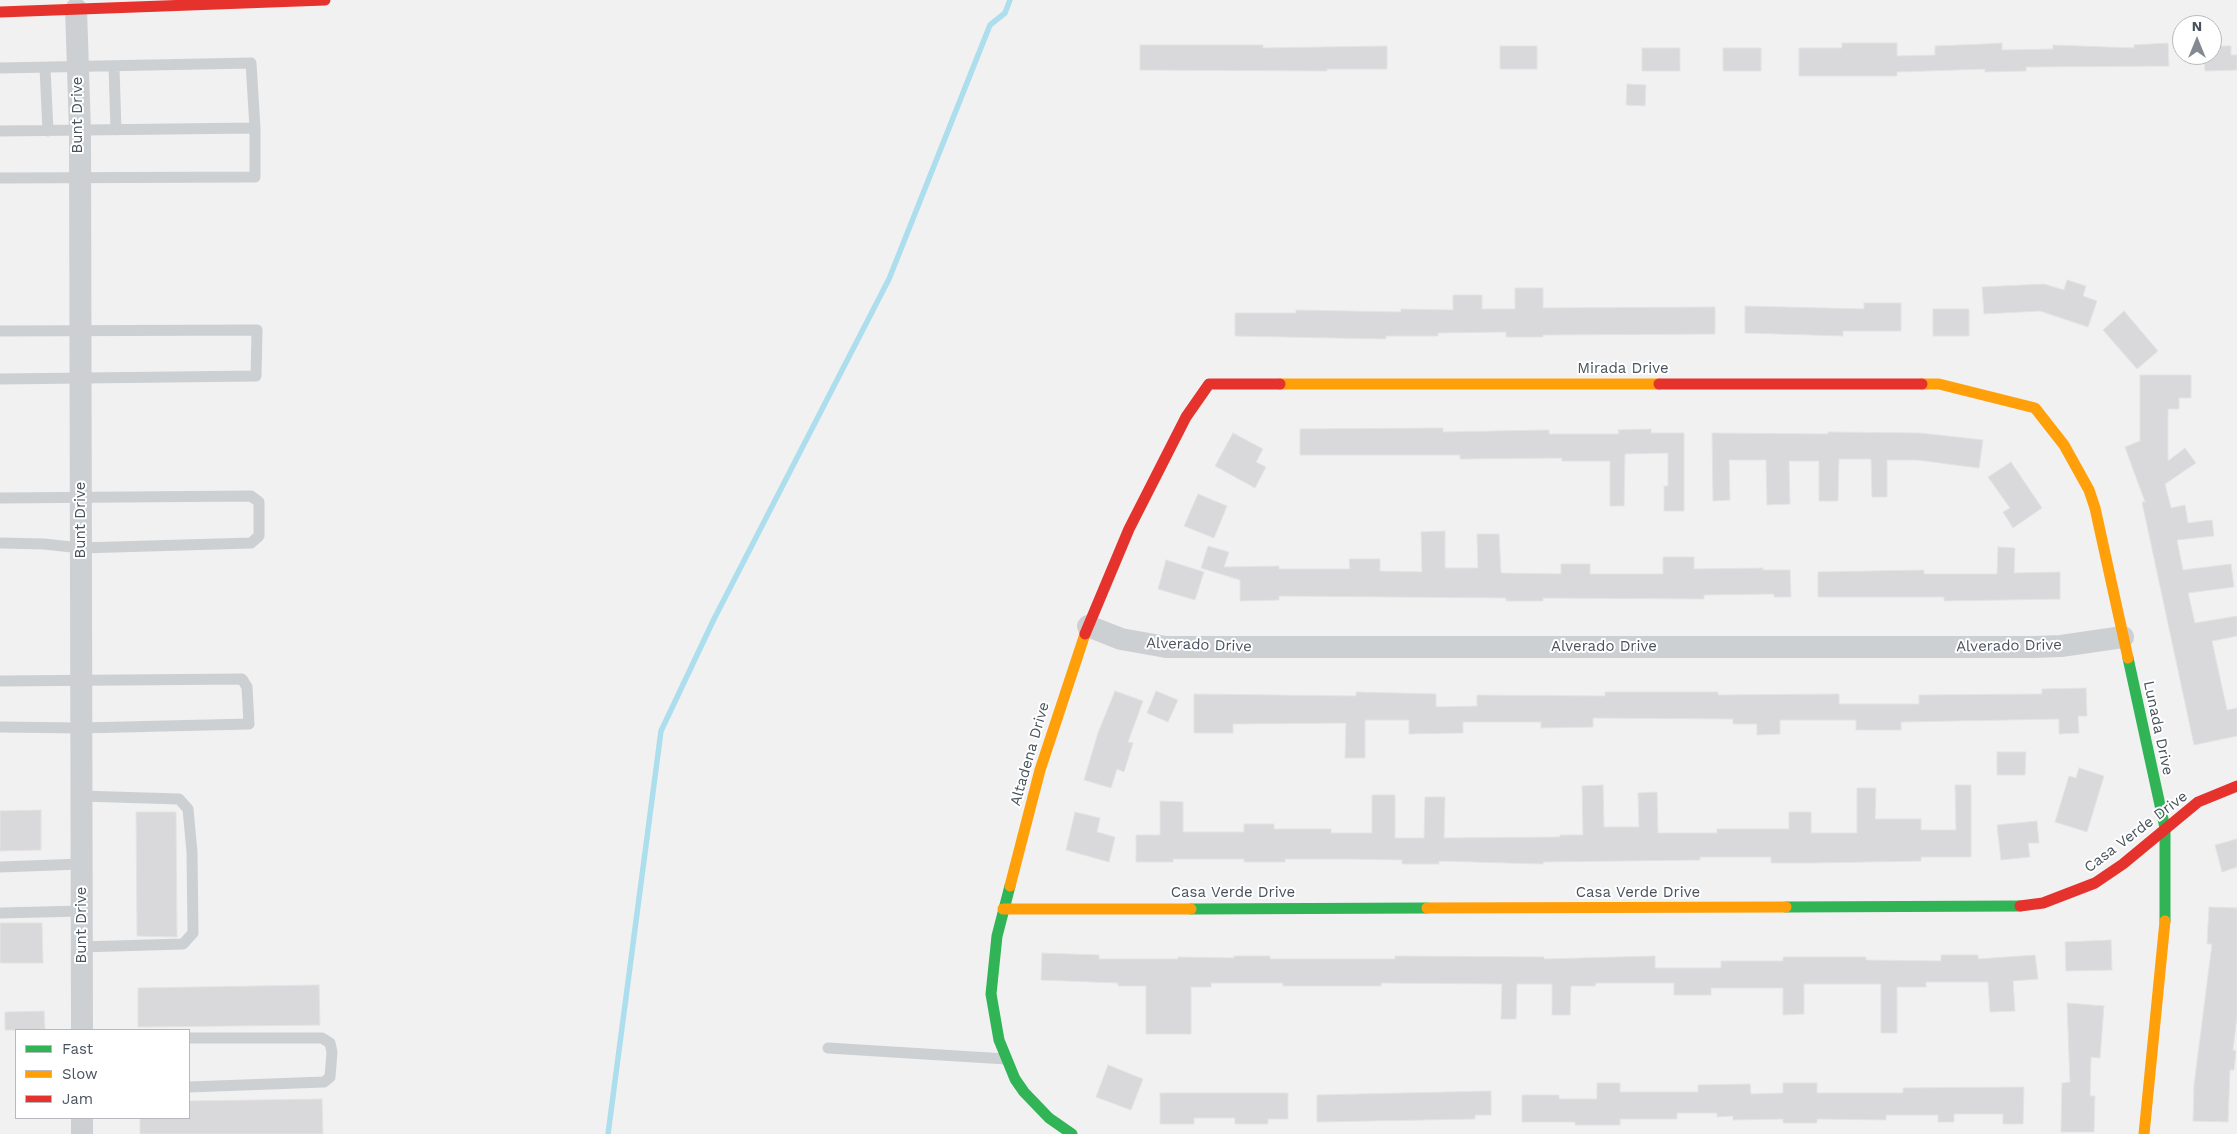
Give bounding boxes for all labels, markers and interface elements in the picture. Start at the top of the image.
north arrow [2172,15,2222,65]
text: N [2192,18,2202,34]
street label: Bunt Drive [69,77,87,153]
street label: Mirada Drive [1577,360,1669,378]
street label: Bunt Drive [72,482,90,558]
street label: Alverado Drive [1146,634,1252,656]
street label: Alverado Drive [1956,636,2062,656]
street label: Alverado Drive [1551,638,1657,656]
street label: Lunada Drive [2139,679,2177,777]
street label: Altadena Drive [1007,700,1053,808]
street label: Casa Verde Drive [2081,787,2191,877]
street label: Casa Verde Drive [1171,884,1295,902]
street label: Casa Verde Drive [1576,884,1700,902]
street label: Bunt Drive [73,887,91,963]
legend [15,1029,190,1119]
text: Fast [62,1040,93,1058]
text: Slow [62,1065,98,1083]
text: Jam [62,1090,93,1108]

